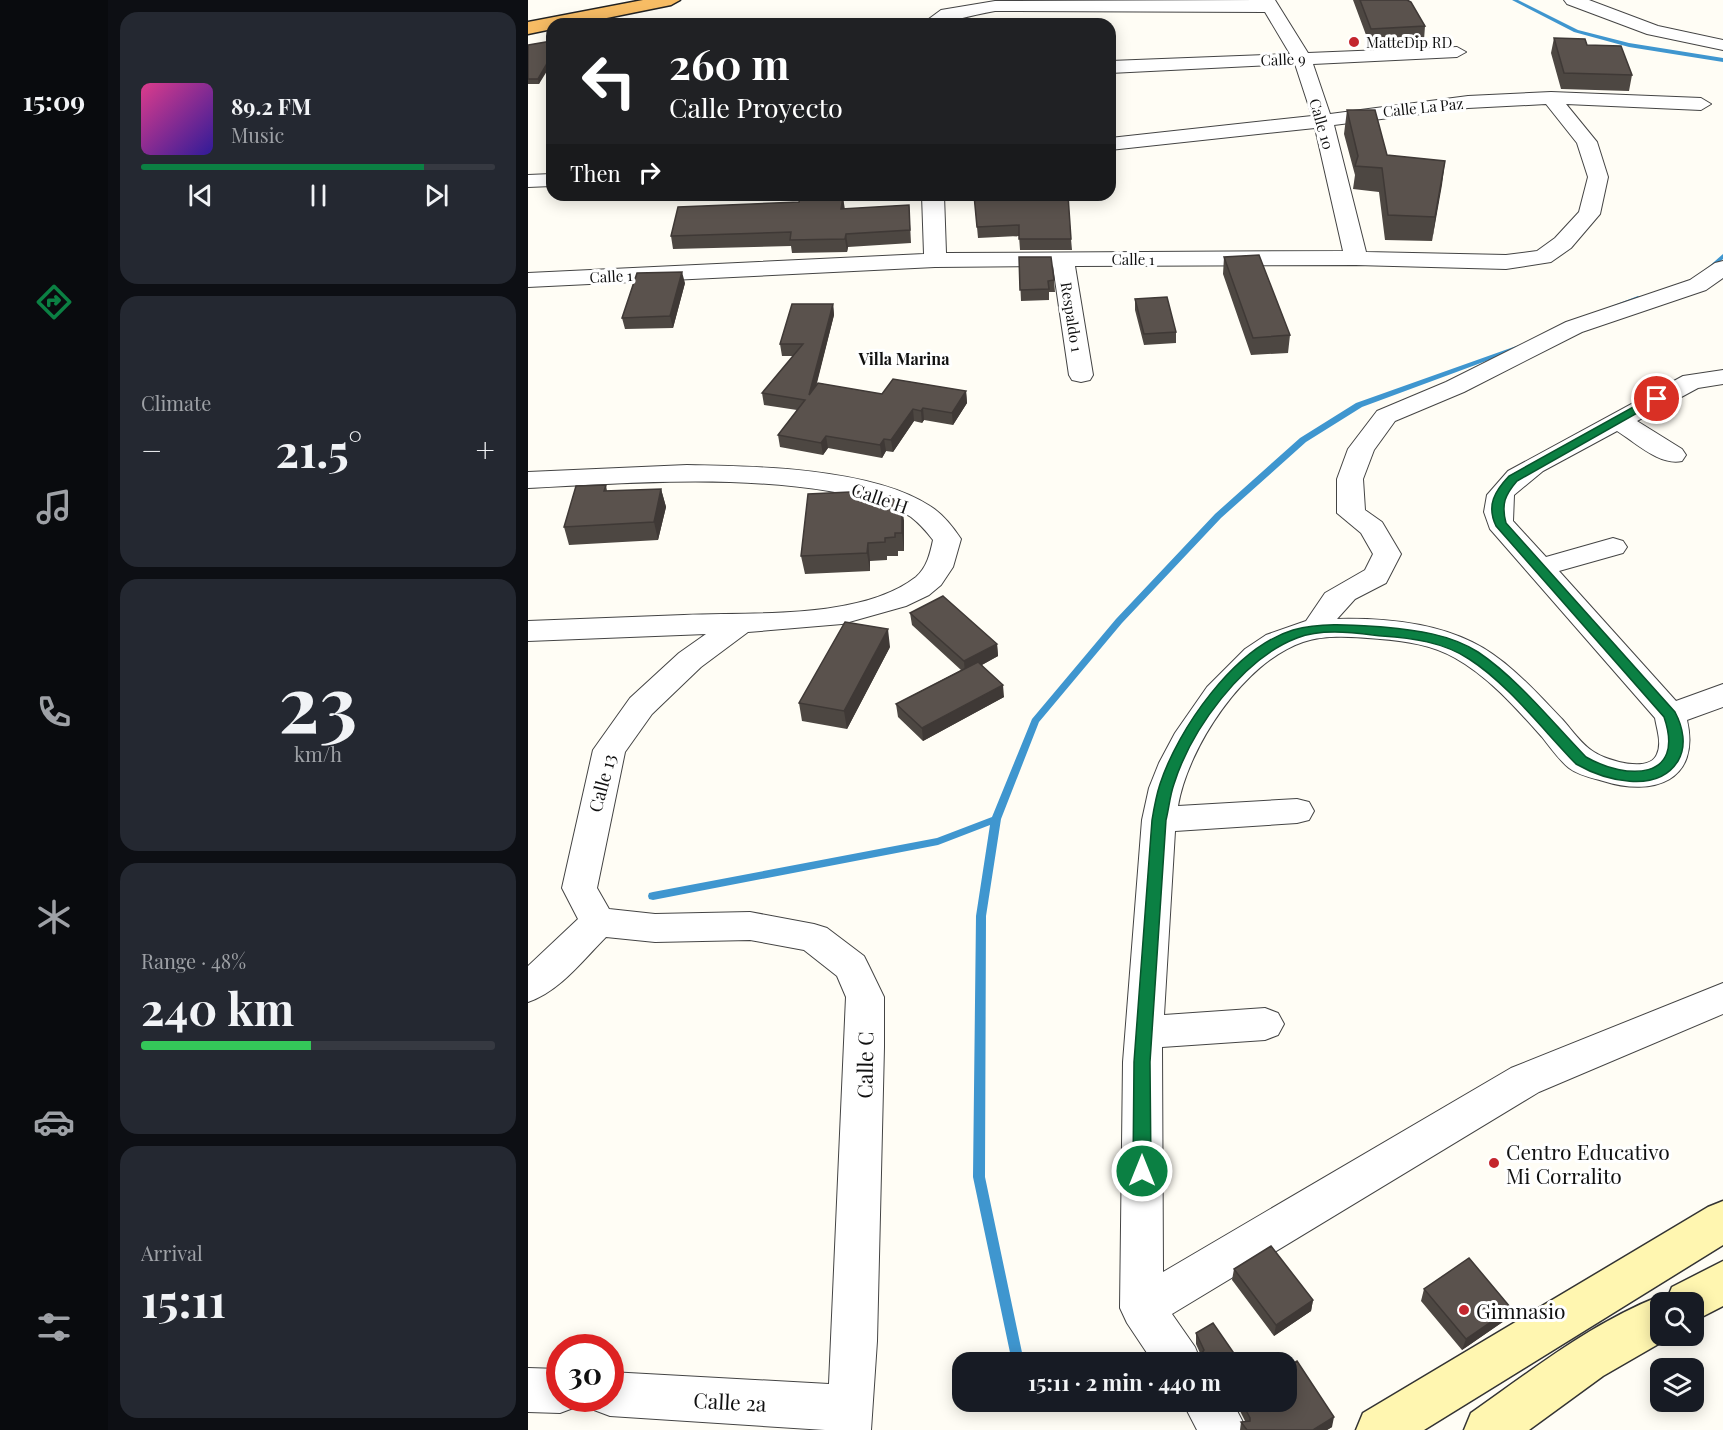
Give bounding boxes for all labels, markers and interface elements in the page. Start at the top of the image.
place label: MatteDip RD [1366,32,1452,52]
text: 260 m [669,35,789,91]
marker: MatteDip RD [1347,35,1361,49]
icon: left [570,42,648,120]
street label: Calle 9 [1260,48,1306,70]
text: 15:09 [23,82,85,118]
text: Calle Proyecto [669,89,843,125]
text: 89.2 FM [231,91,311,121]
street label: Calle La Paz [1382,93,1464,121]
street label: Calle 10 [1305,96,1339,152]
text: Music [231,121,284,148]
icon: right [633,156,666,189]
text: Then [570,158,621,188]
icon: previous [184,179,217,212]
icon: pause [302,179,335,212]
icon: next [420,179,453,212]
street label: Calle 1 [1111,249,1155,269]
street label: Calle 1 [589,265,633,287]
icon: directions [33,281,75,323]
street label: Respaldo 1 [1057,281,1087,354]
district label: Villa Marina [858,348,950,369]
pin [1631,373,1682,424]
icon: arrive [1640,382,1673,415]
text: Climate [141,389,211,416]
text: 21.5° [276,419,362,479]
text: − [141,427,162,471]
text: + [476,427,495,471]
street label: Calle H [848,477,912,519]
icon: music [33,486,75,528]
text: 23 [279,649,357,753]
icon: phone [33,691,75,733]
text: km/h [294,740,342,767]
street label: Calle 13 [583,751,621,815]
icon: climate [33,896,75,938]
text: Range · 48% [141,947,246,974]
text: 240 km [141,977,294,1037]
street label: Calle C [849,1031,879,1099]
icon: car [33,1101,75,1143]
place label: Centro Educativo Mi Corralito [1506,1137,1670,1189]
position arrow [1110,1139,1174,1203]
marker: Centro Educativo Mi Corralito [1487,1156,1501,1170]
text: Arrival [141,1239,203,1266]
text: 15:11 [141,1269,226,1329]
map controls [1650,1292,1704,1412]
button: search [1650,1292,1704,1346]
place label: Gimnasio [1476,1296,1566,1324]
marker: Gimnasio [1457,1303,1471,1317]
icon: filters [33,1306,75,1348]
speed limit sign: 30 [546,1334,624,1412]
button: layers [1650,1358,1704,1412]
text: 15:11 · 2 min · 440 m [1028,1367,1221,1397]
street label: Calle 2a [693,1385,768,1417]

